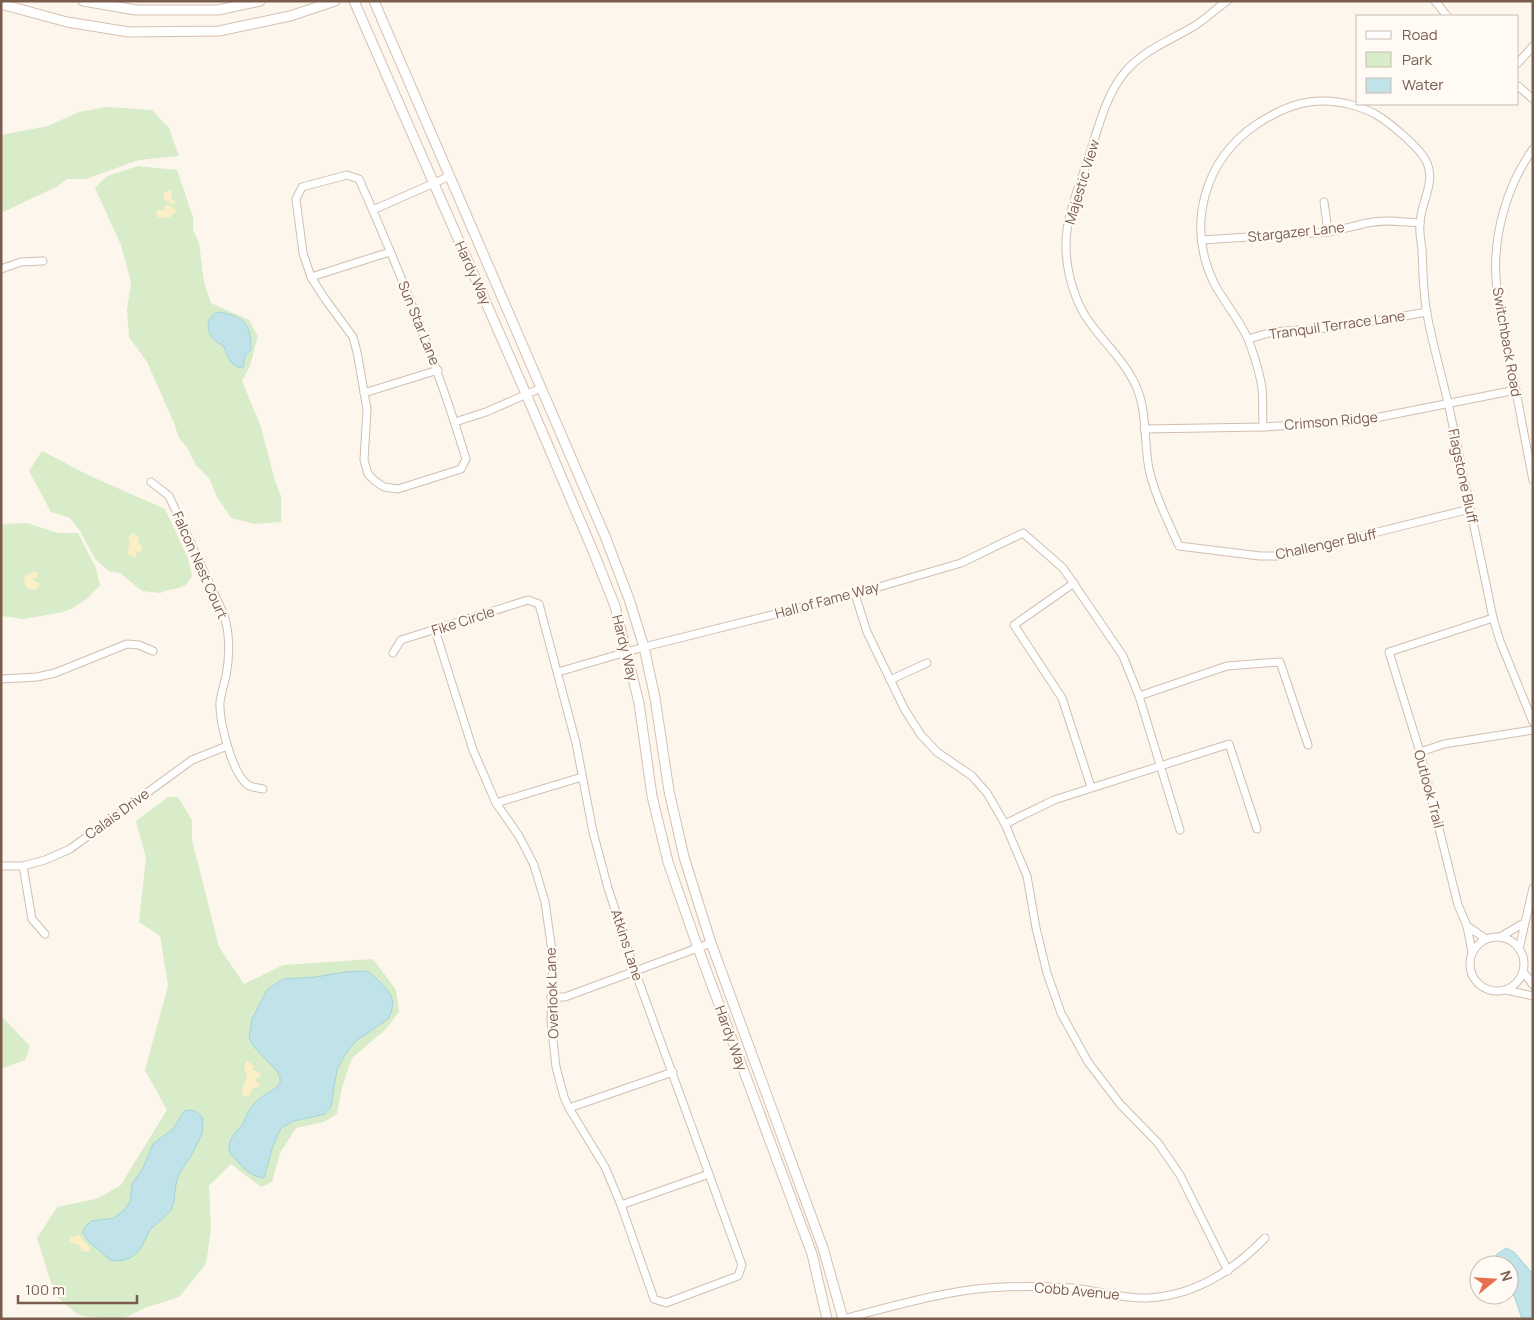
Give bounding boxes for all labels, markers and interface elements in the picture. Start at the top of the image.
legend [1356,15,1519,105]
text: Road [1402,24,1438,45]
text: Park [1402,49,1432,70]
text: Water [1402,74,1444,95]
street label: Majestic View [1060,137,1104,227]
street label: Stargazer Lane [1247,217,1345,246]
street label: Hardy Way [451,238,496,308]
street label: Sun Star Lane [394,278,445,368]
street label: Switchback Road [1489,286,1526,398]
street label: Tranquil Terrace Lane [1268,306,1406,343]
street label: Crimson Ridge [1283,407,1379,434]
street label: Flagstone Bluff [1444,427,1483,526]
street label: Falcon Nest Court [168,508,233,622]
street label: Challenger Bluff [1274,523,1379,563]
street label: Hall of Fame Way [773,576,882,623]
street label: Fike Circle [429,601,497,640]
street label: Hardy Way [608,613,643,684]
street label: Outlook Trail [1410,748,1449,830]
street label: Calais Drive [81,784,153,843]
street label: Atkins Lane [607,907,648,983]
street label: Overlook Lane [540,947,563,1039]
street label: Hardy Way [711,1003,752,1074]
north arrow [1469,1255,1519,1305]
text: N [1496,1268,1517,1284]
scale bar [18,1272,136,1304]
street label: Cobb Avenue [1034,1277,1121,1304]
text: 100 m [25,1279,65,1300]

